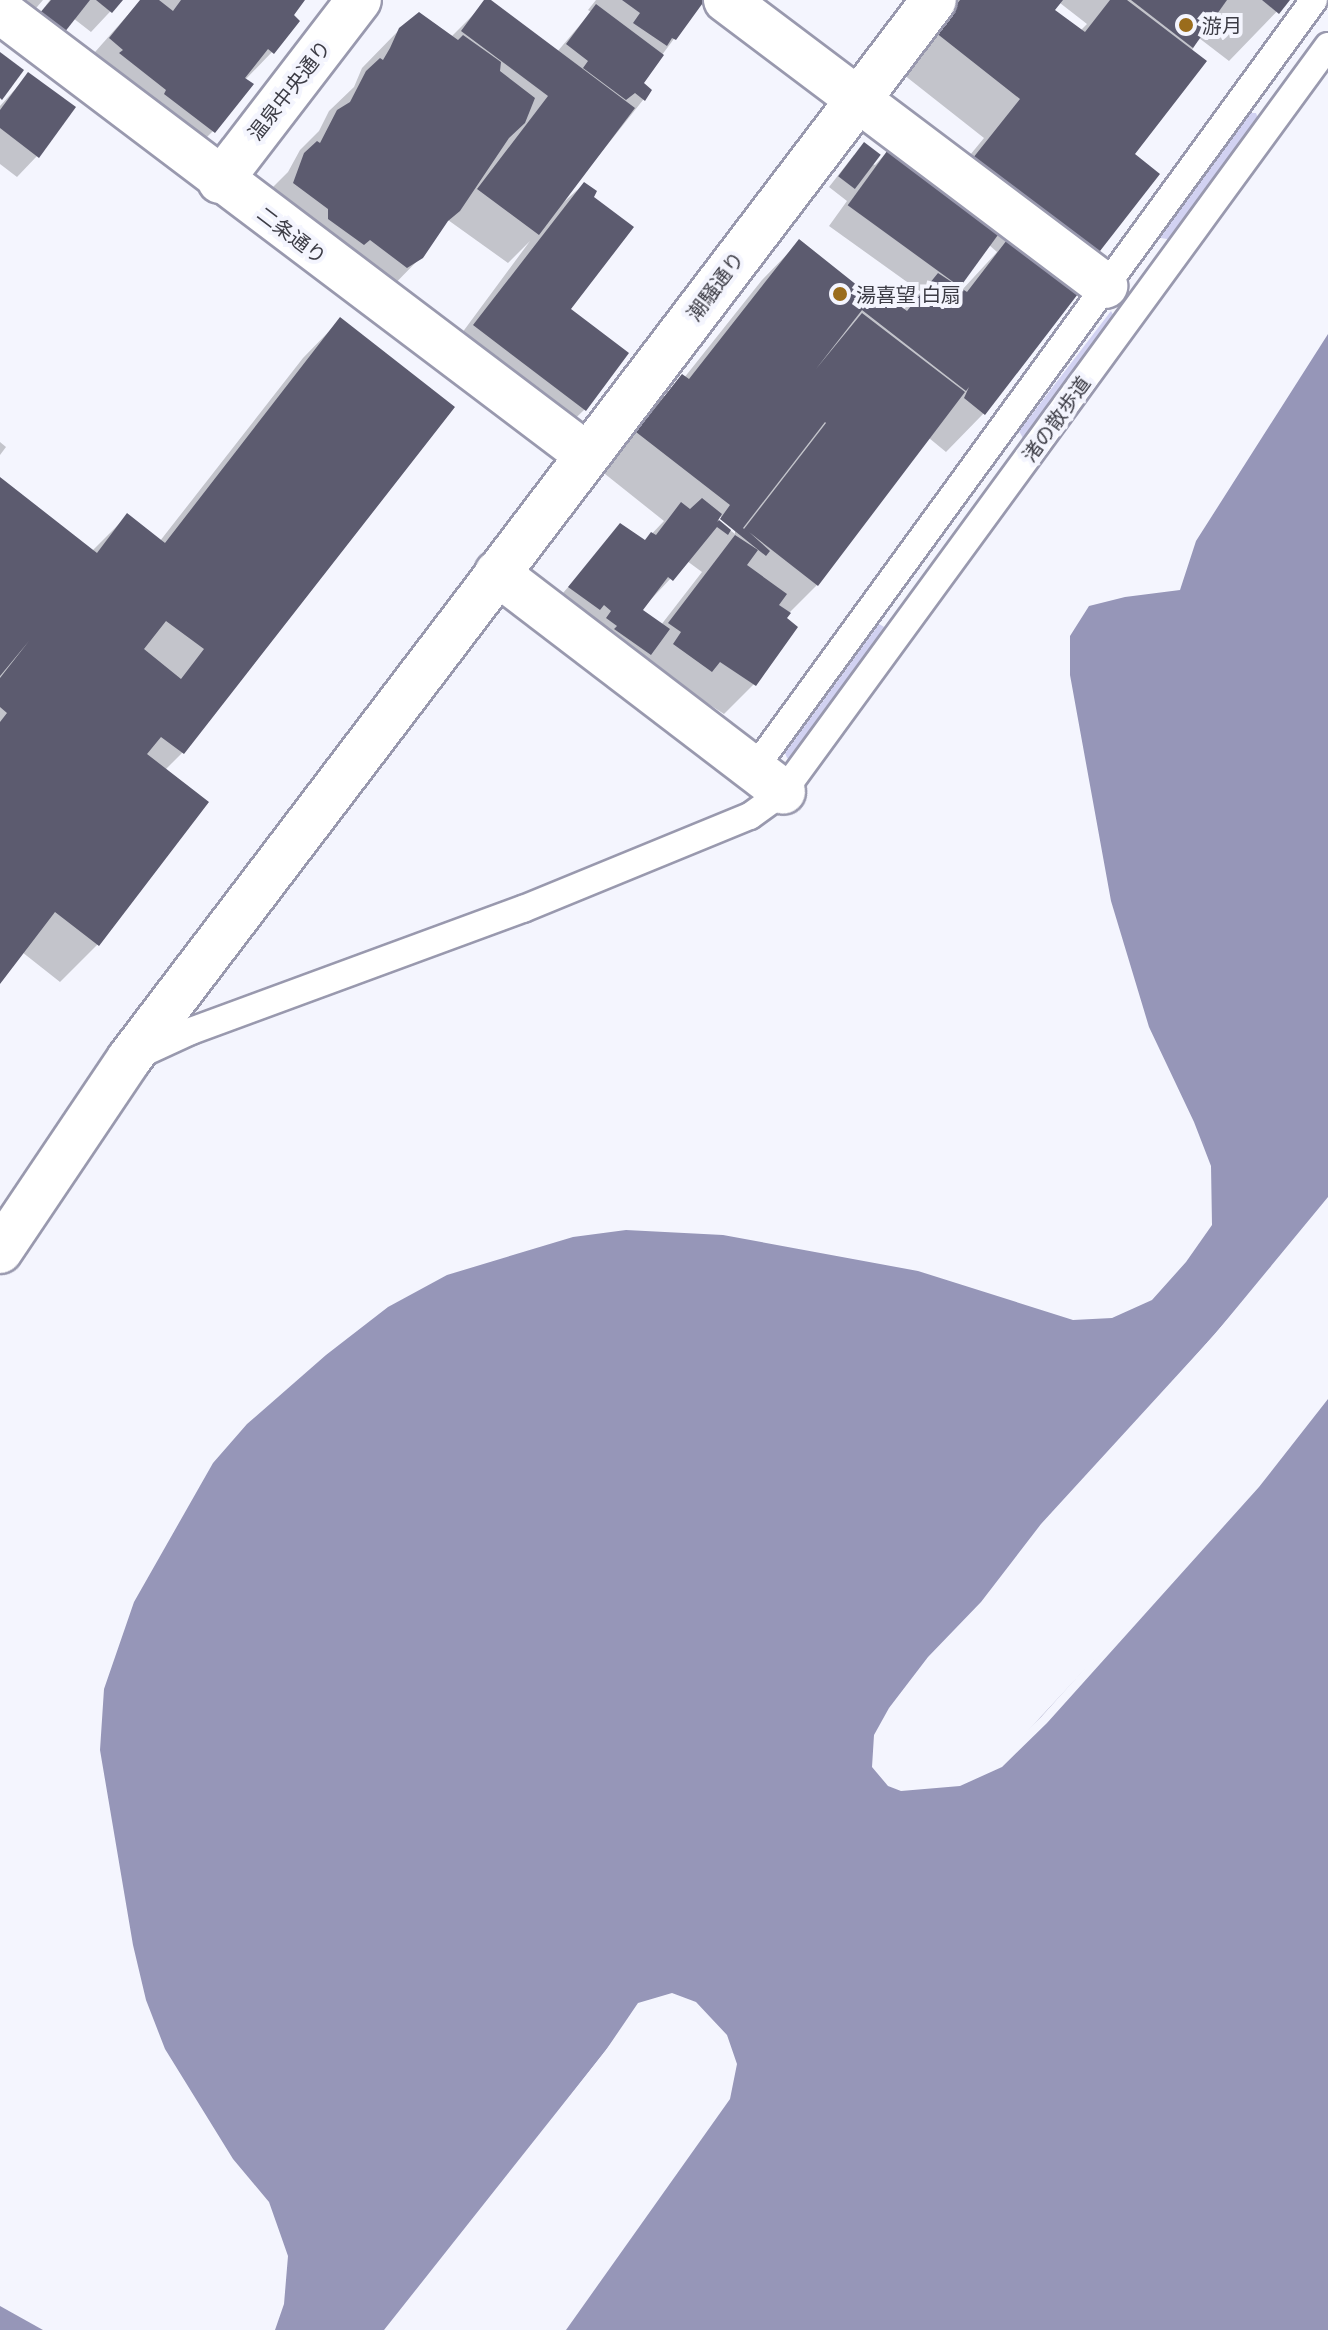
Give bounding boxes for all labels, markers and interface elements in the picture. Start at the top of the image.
place label: 游月 [1202,13,1242,37]
marker: 游月 [1177,16,1195,34]
street label: 温泉中央通り [243,35,335,145]
street label: 二条通り [253,201,331,269]
street label: 潮騒通り [681,247,749,325]
place label: 湯喜望 白扇 [856,282,961,306]
marker: 湯喜望 白扇 [831,285,849,303]
street label: 渚の散歩道 [1017,371,1095,467]

